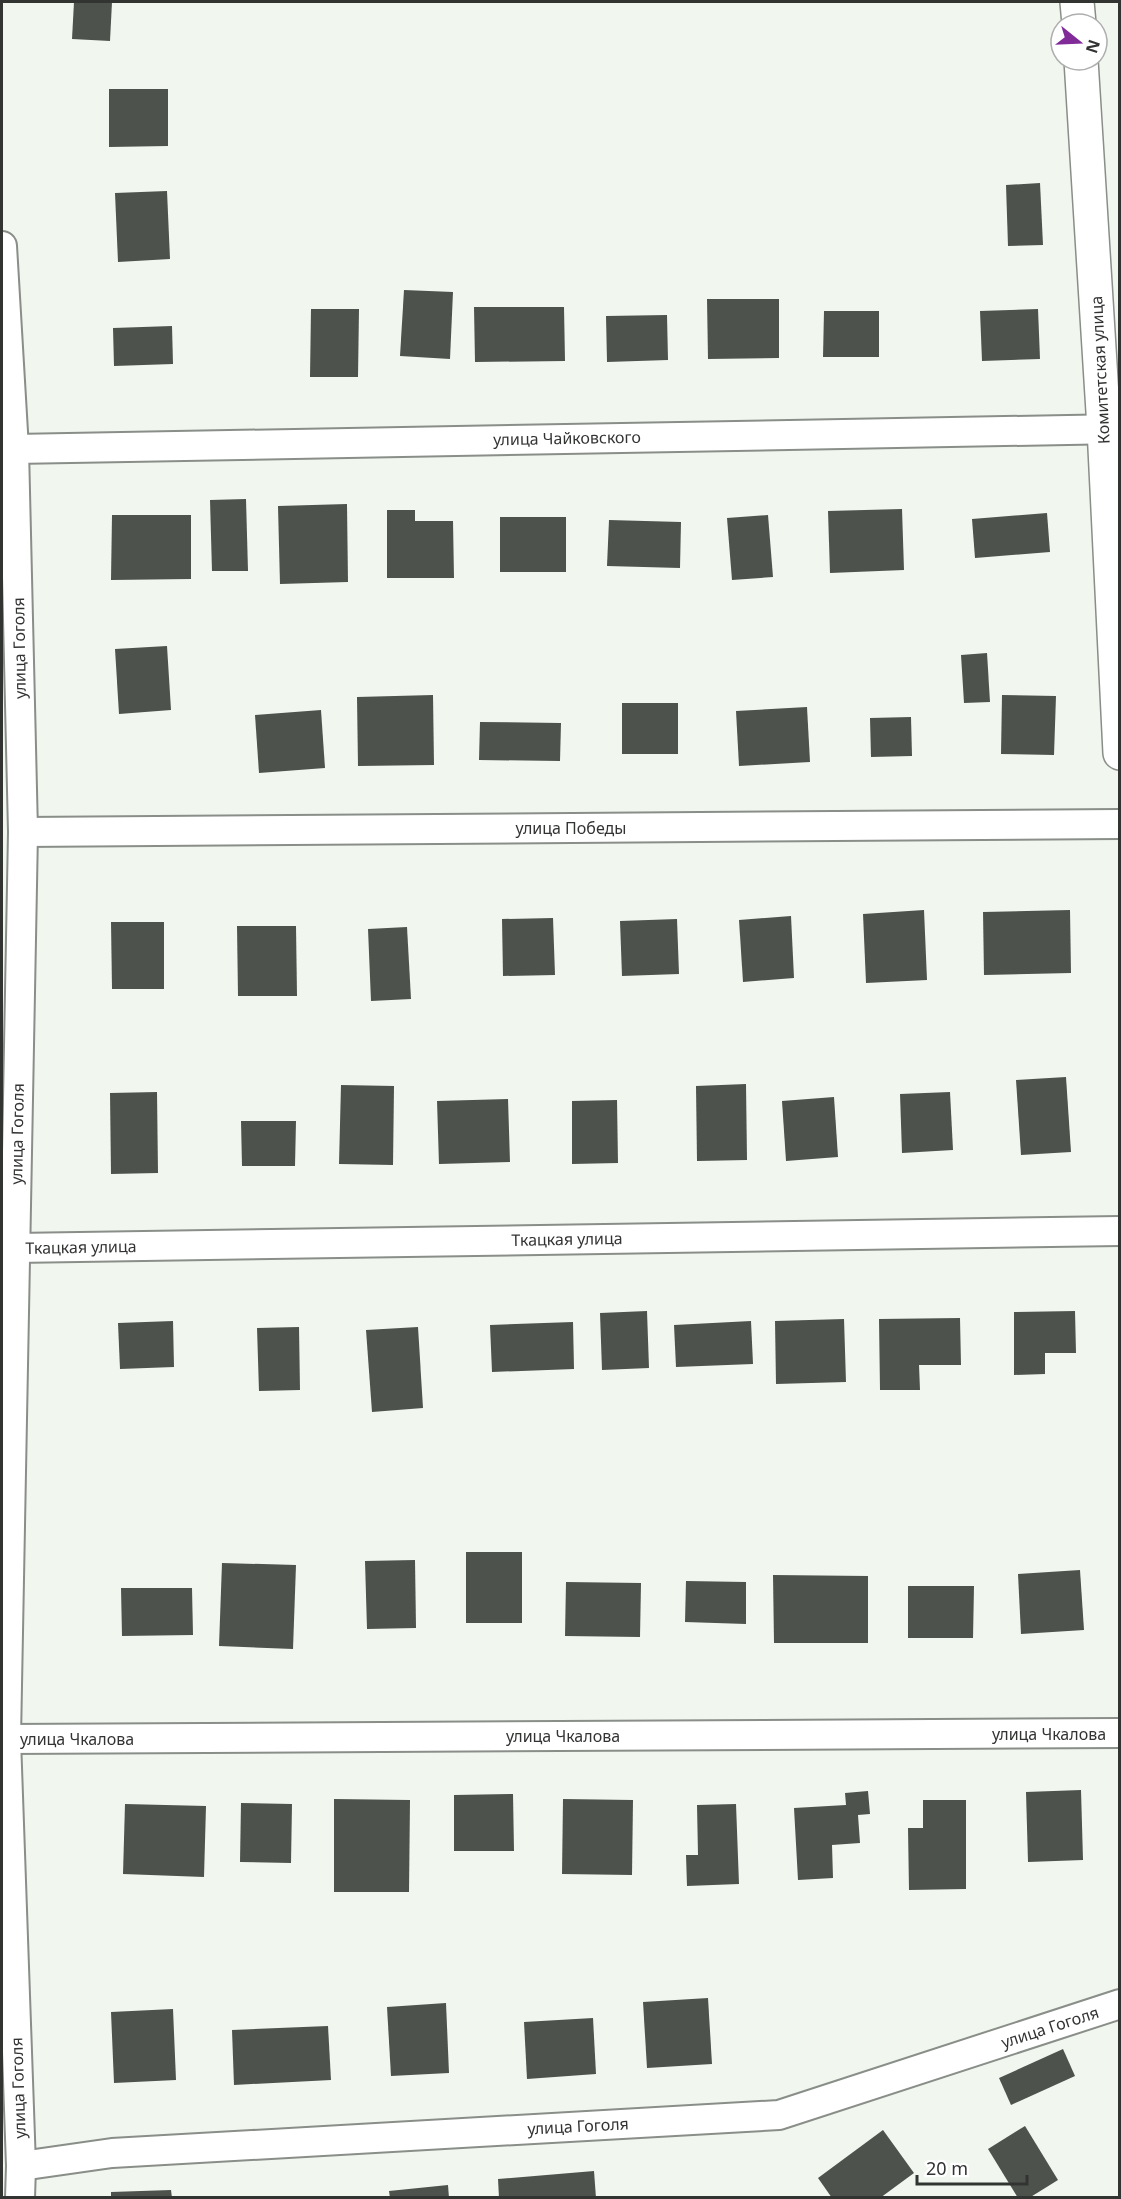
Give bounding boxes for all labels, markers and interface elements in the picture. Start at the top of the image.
north arrow [1049,12,1109,72]
text: N [1081,37,1106,56]
street label: Комитетская улица [1085,295,1115,445]
street label: улица Чайковского [493,426,641,450]
street label: улица Гоголя [7,597,31,699]
street label: улица Победы [516,817,626,839]
street label: улица Гоголя [5,1083,29,1185]
street label: Ткацкая улица [511,1227,623,1251]
street label: Ткацкая улица [25,1235,137,1259]
street label: улица Чкалова [992,1723,1106,1745]
street label: улица Чкалова [506,1725,620,1747]
street label: улица Чкалова [20,1728,134,1750]
street label: улица Гоголя [998,2001,1102,2053]
street label: улица Гоголя [5,2037,31,2139]
street label: улица Гоголя [527,2112,629,2140]
scale bar [917,2148,1026,2186]
text: 20 m [926,2156,968,2180]

